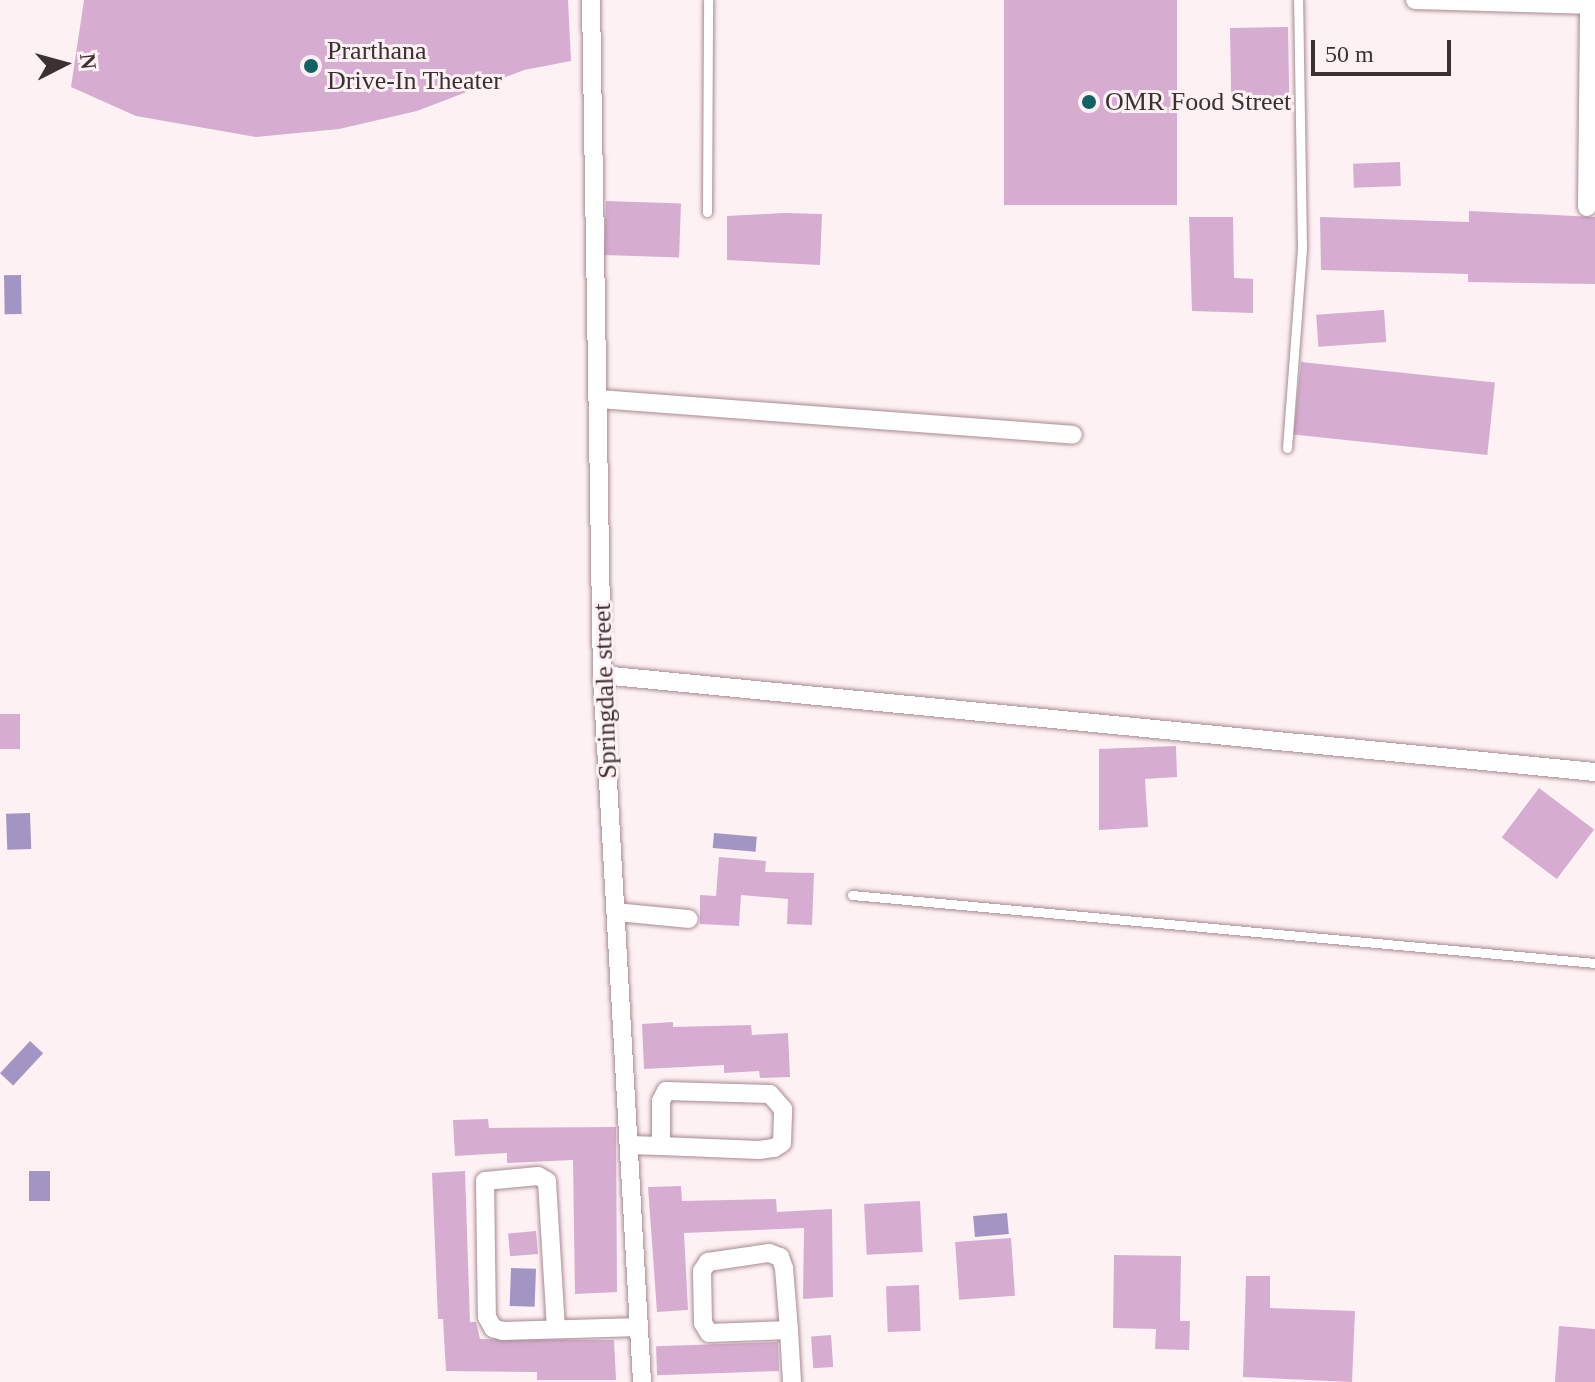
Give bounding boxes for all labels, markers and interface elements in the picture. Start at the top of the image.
north arrow [24,24,104,104]
scale bar [1315,24,1455,74]
place label: Prarthana Drive-In Theater [327,35,502,96]
text: 50 m [1325,41,1374,67]
text: N [75,52,102,71]
marker: Prarthana Drive-In Theater [302,57,320,75]
place label: OMR Food Street [1105,86,1291,118]
marker: OMR Food Street [1080,93,1098,111]
street label: Springdale street [586,603,624,779]

